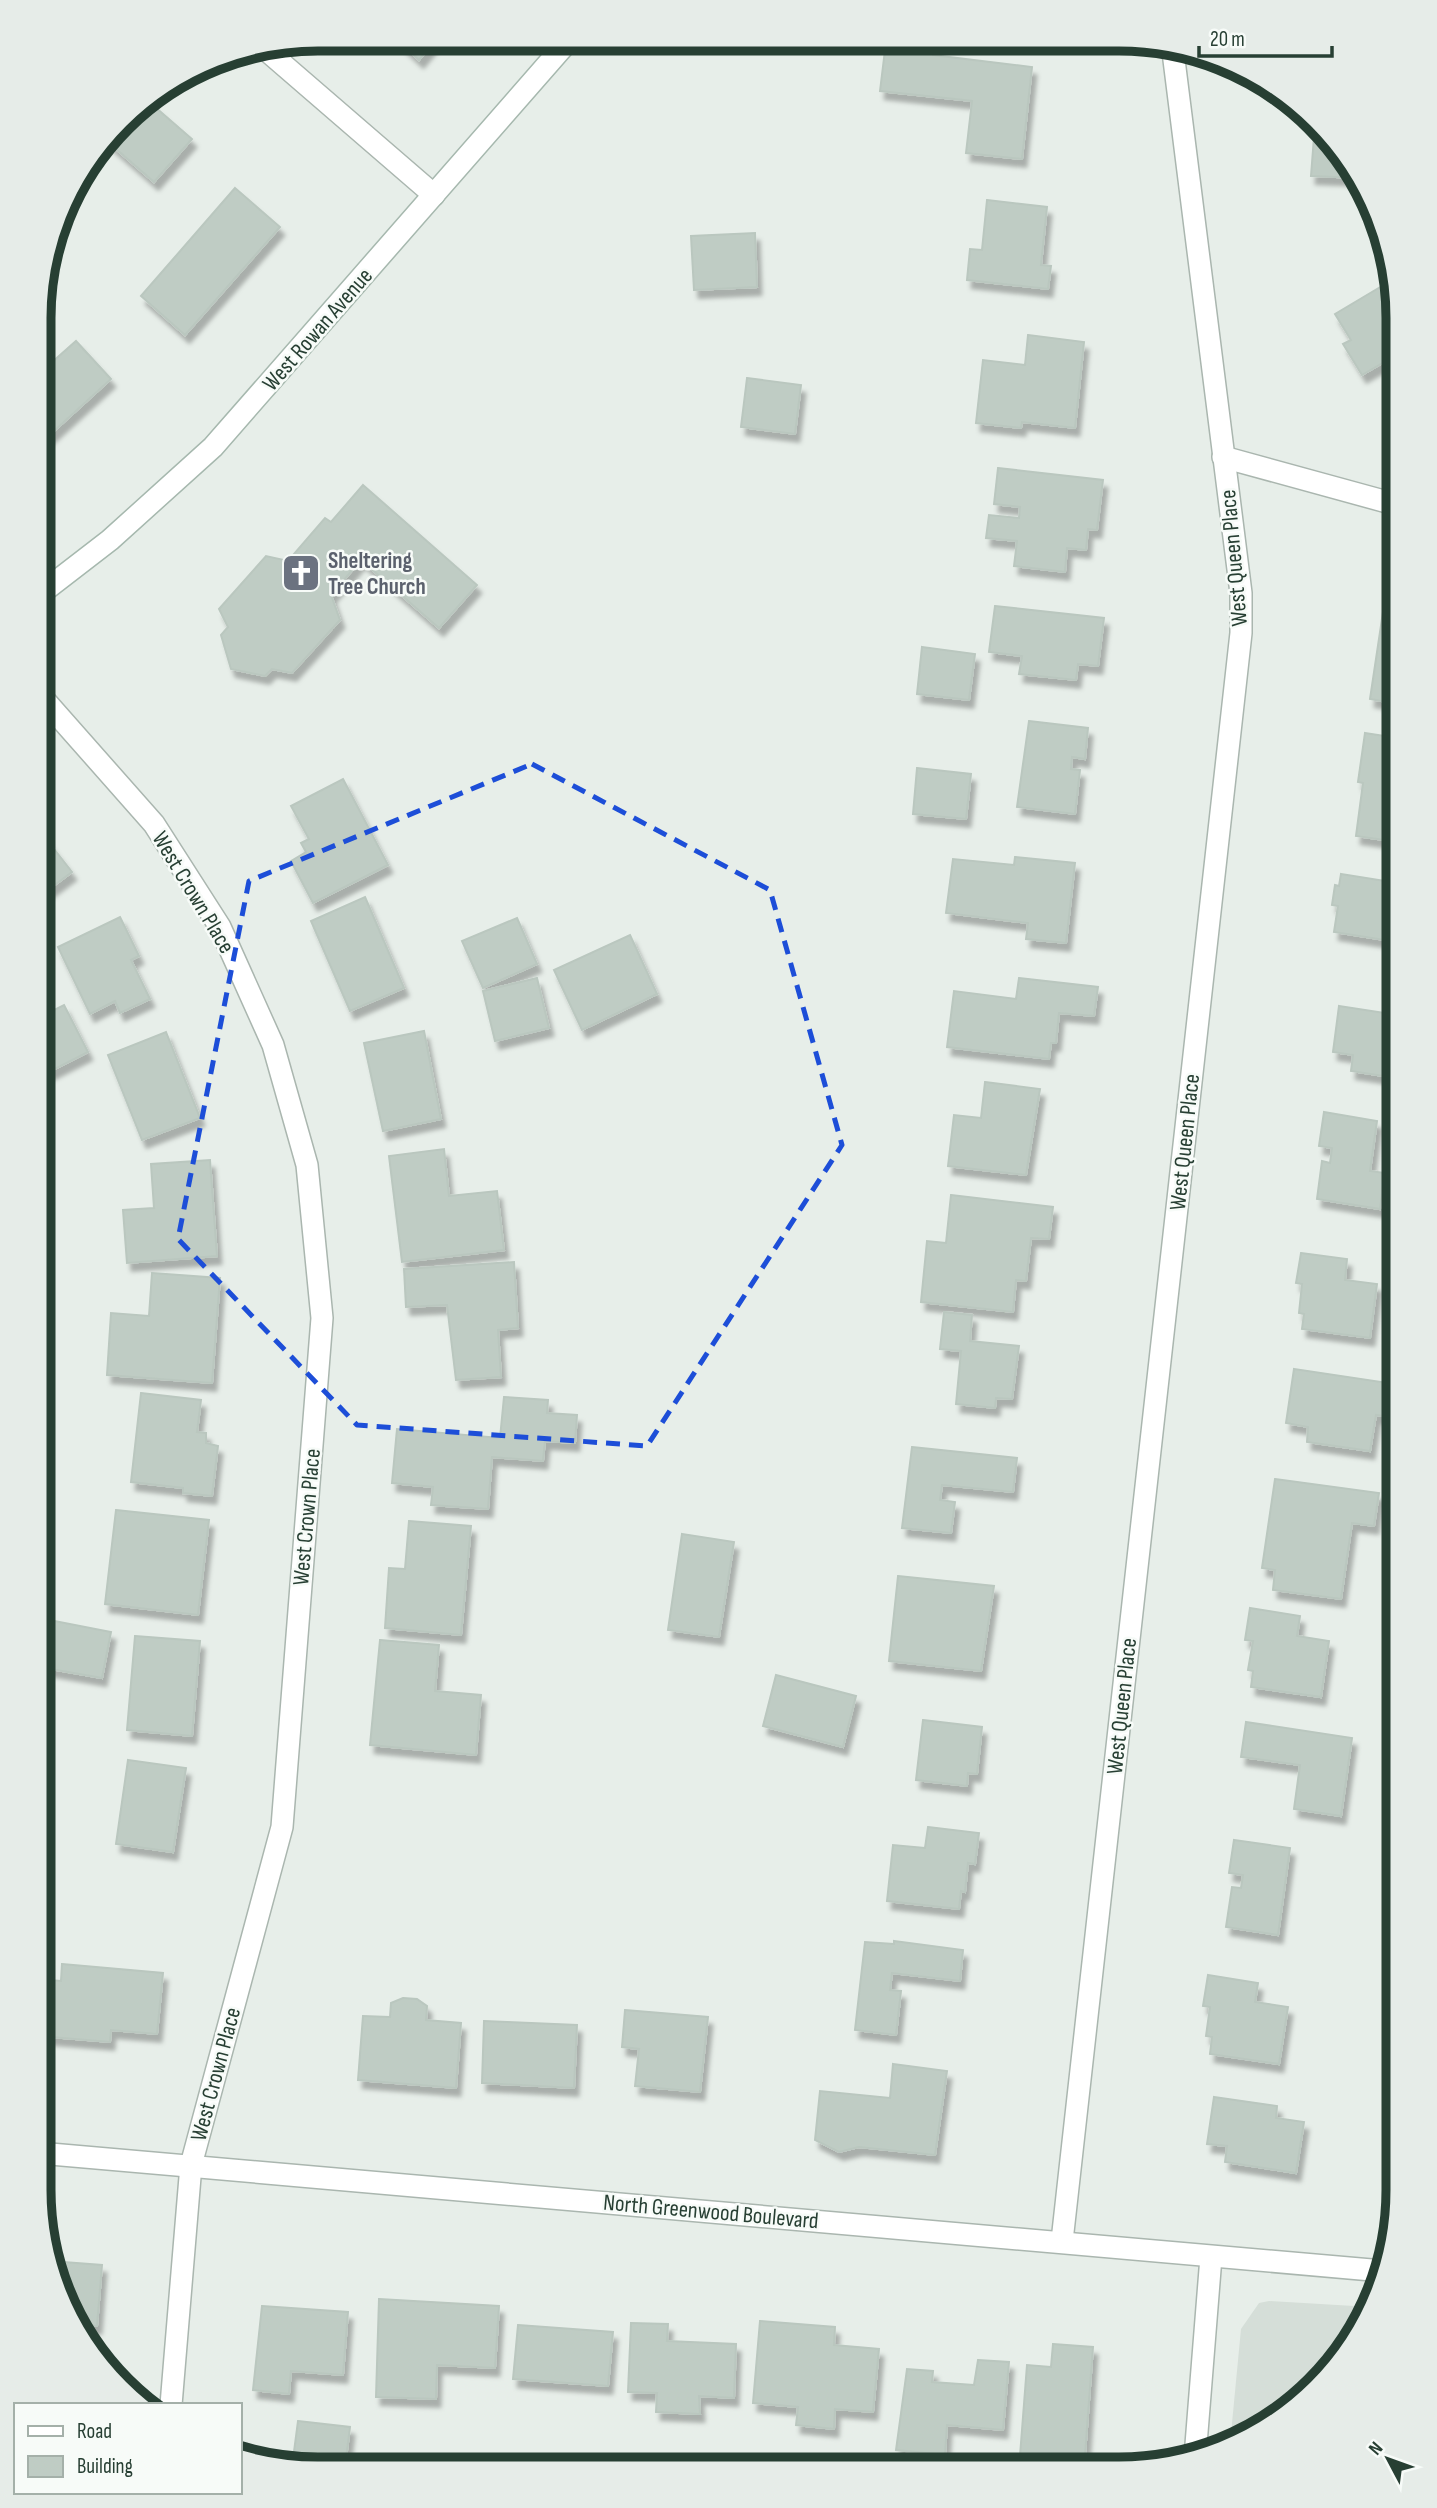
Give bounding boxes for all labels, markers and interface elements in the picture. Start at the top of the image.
scale bar [1199,14,1332,58]
text: 20 m [1210,27,1245,52]
street label: West Rowan Avenue [257,262,379,397]
street label: West Queen Place [1214,489,1254,627]
place label: Sheltering Tree Church [328,547,426,601]
church icon: Sheltering Tree Church [280,552,322,594]
street label: West Crown Place [146,827,240,958]
street label: West Queen Place [1164,1073,1206,1212]
street label: West Crown Place [287,1448,327,1587]
street label: West Queen Place [1101,1637,1143,1776]
street label: West Crown Place [185,2004,247,2144]
street label: North Greenwood Boulevard [602,2189,820,2235]
legend [14,2403,242,2494]
text: Road [77,2419,112,2444]
north arrow [1353,2424,1423,2494]
text: N [1364,2437,1388,2460]
text: Building [77,2454,133,2479]

